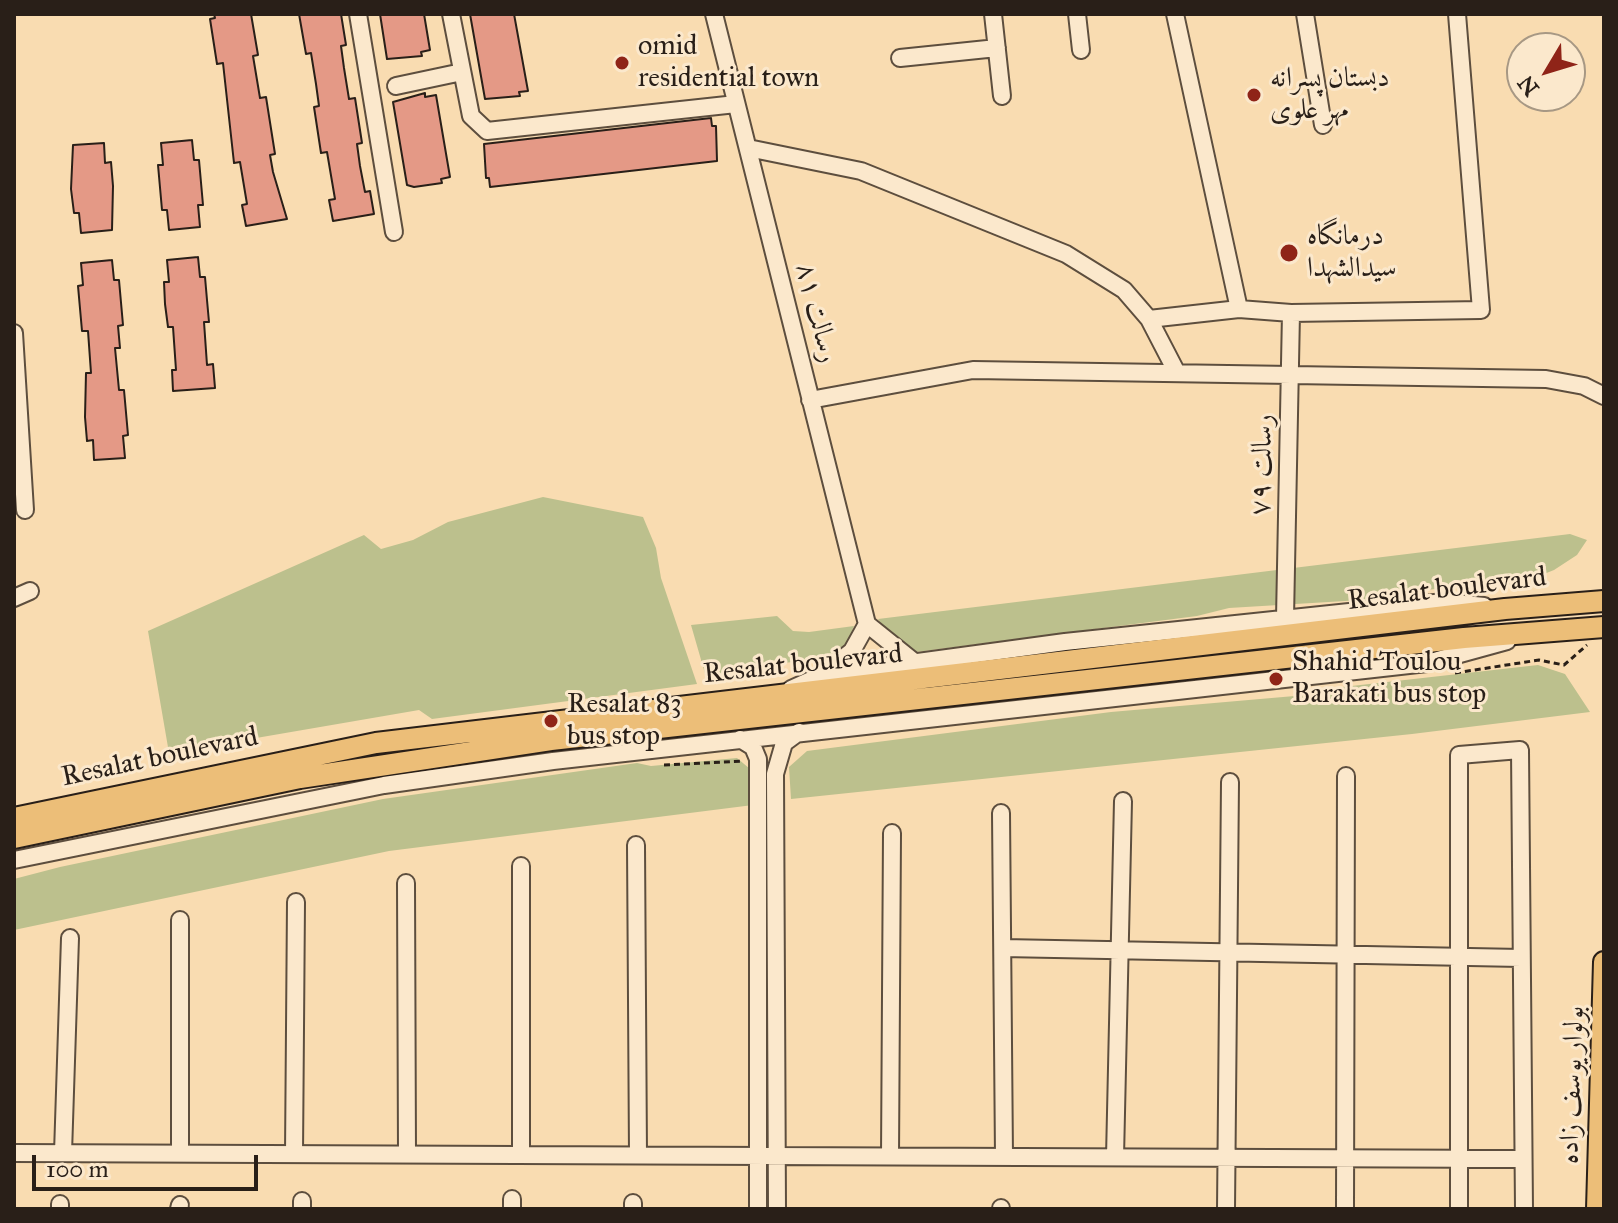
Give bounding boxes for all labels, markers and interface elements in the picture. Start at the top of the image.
place label: omid residential town [638,30,819,96]
north arrow [1506,32,1586,112]
marker: omid residential town [613,54,631,72]
place label: دبستان پسرانه مهر علوی [1270,62,1390,128]
text: N [1512,70,1545,102]
marker: دبستان پسرانه مهر علوی [1245,86,1263,104]
place label: درمانگاه سیدالشهدا [1307,220,1397,286]
marker: درمانگاه سیدالشهدا [1278,242,1300,264]
street label: رسالت ۸۱ [787,259,845,367]
street label: رسالت ۷۹ [1244,413,1282,517]
street label: Resalat boulevard [1346,561,1548,619]
street label: Resalat boulevard [702,638,904,692]
place label: Shahid Toulou Barakati bus stop [1292,646,1486,712]
marker: Shahid Toulou Barakati bus stop [1267,670,1285,688]
place label: Resalat 83 bus stop [567,688,682,754]
marker: Resalat 83 bus stop [542,712,560,730]
street label: Resalat boulevard [59,721,261,795]
street label: بولوار یوسف زاده [1553,1005,1593,1165]
scale bar [36,1139,262,1189]
text: 100 m [46,1154,109,1184]

